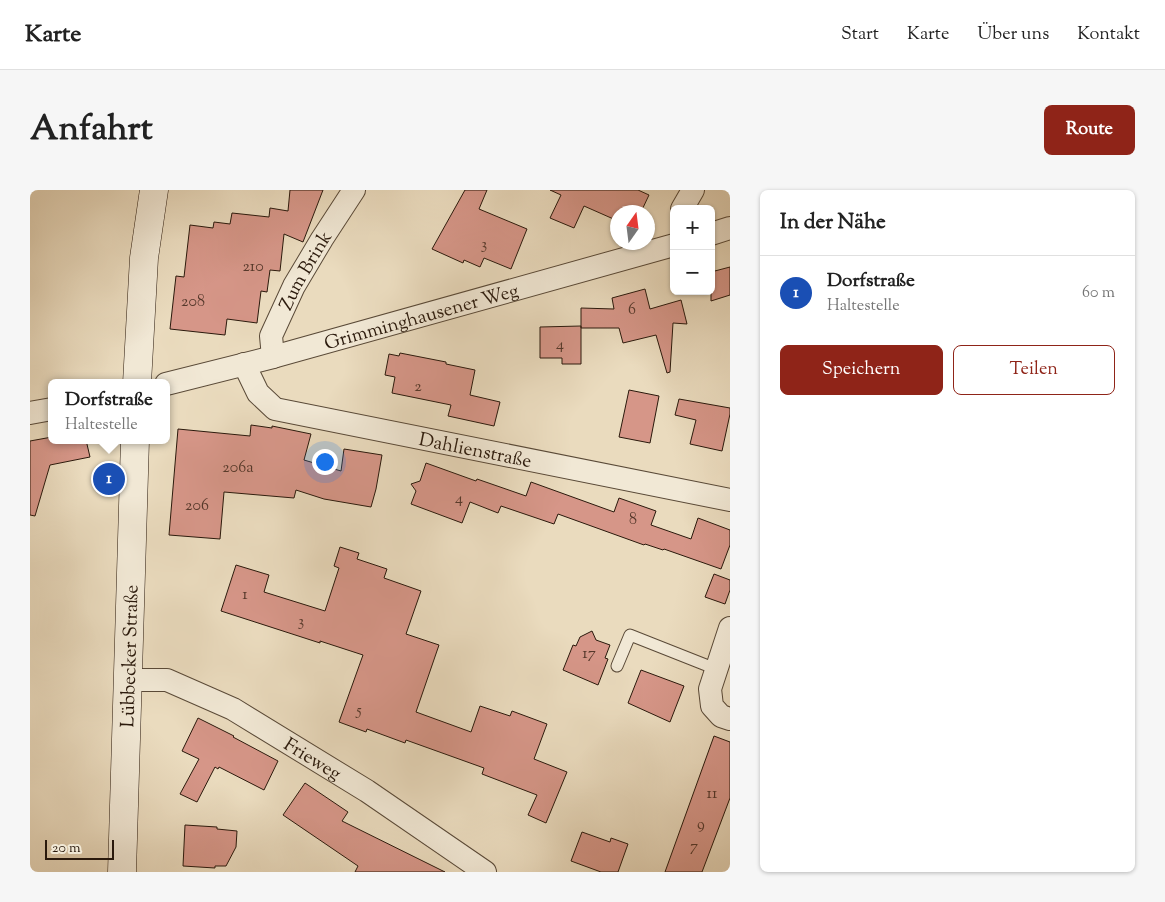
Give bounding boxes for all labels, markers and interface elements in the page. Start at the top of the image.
text: Karte [25,18,82,52]
text: Start [841,22,879,48]
text: Karte [907,22,949,48]
text: Über uns [977,22,1049,48]
text: Kontakt [1077,22,1140,48]
text: Anfahrt [30,105,153,156]
button: Route [1044,105,1135,155]
north arrow [610,205,655,250]
map controls [670,205,715,295]
button: + [670,205,715,250]
text: In der Nähe [780,208,886,238]
street label: Zum Brink [274,226,340,315]
house number: 3 [481,234,487,257]
button: − [670,250,715,295]
house number: 210 [242,256,264,279]
text: Dorfstraße [827,268,915,295]
street label: Grimminghausener Weg [321,278,522,358]
text: 1 [793,282,799,305]
text: 60 m [1082,282,1115,305]
house number: 208 [181,291,205,314]
text: Haltestelle [827,295,900,318]
house number: 6 [628,299,636,322]
house number: 4 [556,334,564,357]
button: Speichern [780,345,943,395]
button: Teilen [953,345,1115,395]
house number: 2 [414,376,422,399]
popup [48,379,170,444]
text: Dorfstraße [65,387,153,414]
text: Haltestelle [65,414,138,437]
street label: Dahlienstraße [416,427,534,476]
your location [312,449,338,475]
house number: 206a [222,457,254,480]
pin: 1 [93,460,125,498]
house number: 4 [455,488,463,511]
house number: 206 [185,495,209,518]
house number: 8 [629,509,637,532]
street label: Lübbecker Straße [115,584,147,728]
house number: 1 [242,584,248,607]
house number: 3 [298,611,304,634]
house number: 17 [582,643,596,666]
house number: 5 [355,700,362,723]
street label: Frieweg [278,732,346,788]
house number: 11 [707,783,718,806]
house number: 9 [697,814,705,837]
house number: 7 [690,836,698,859]
scale bar [45,837,114,860]
text: 20 m [52,839,81,859]

